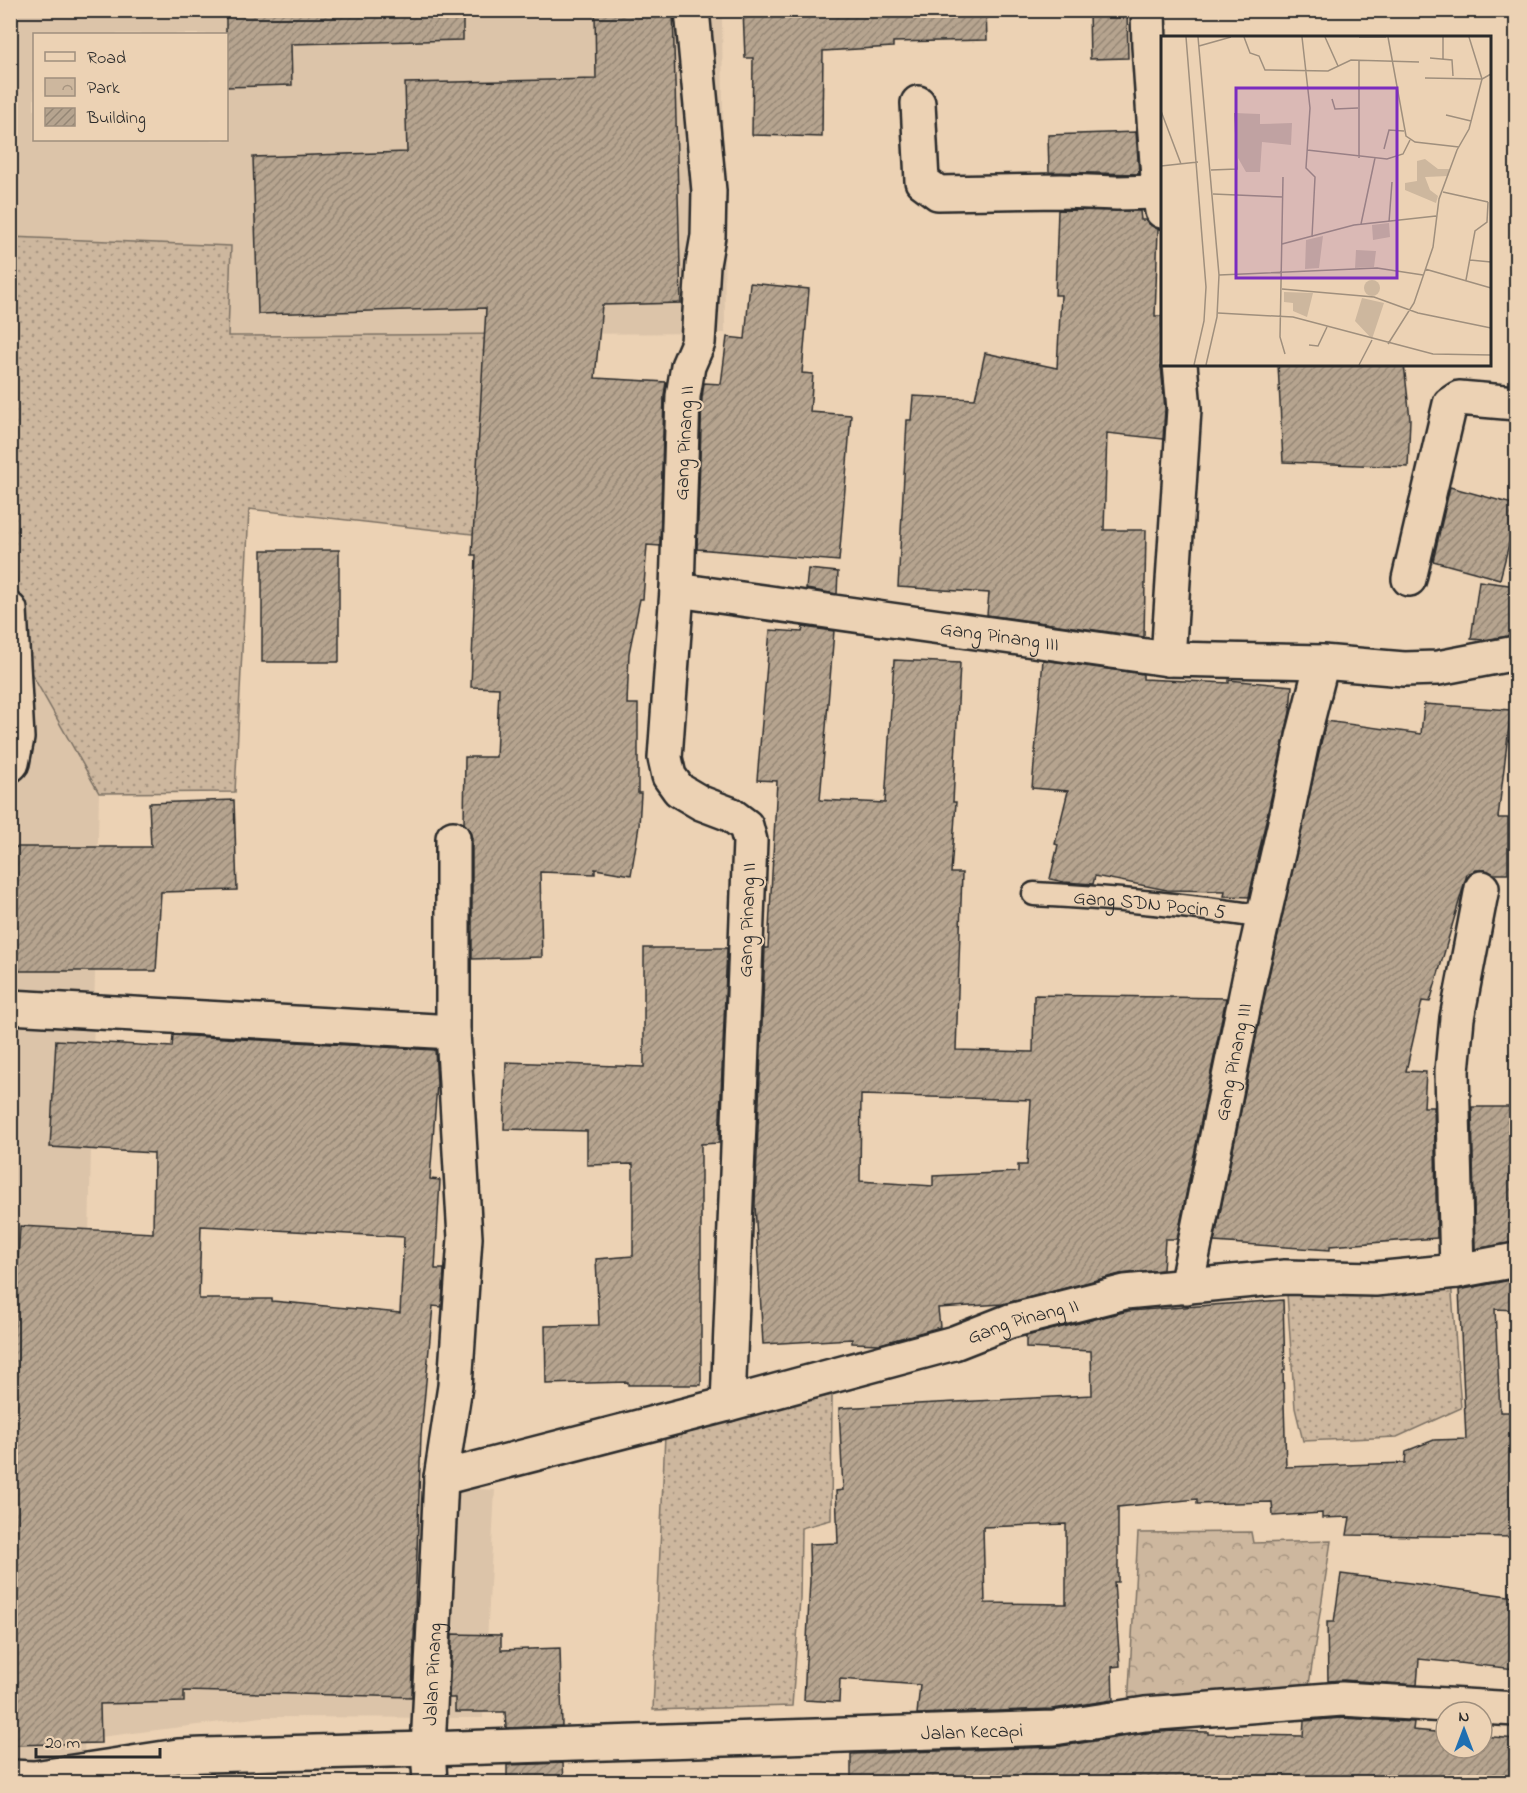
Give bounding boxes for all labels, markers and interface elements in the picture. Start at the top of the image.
legend [33,33,228,141]
inset map [1161,36,1491,366]
text: Road [87,46,126,72]
text: Park [87,76,120,102]
text: Building [86,106,146,133]
street label: Gang Pinang II [668,385,704,501]
street label: Gang Pinang III [938,615,1061,661]
street label: Gang Pinang II [732,862,766,978]
street label: Gang SDN Pocin 5 [1072,884,1227,928]
street label: Gang Pinang III [1208,1001,1261,1124]
street label: Gang Pinang II [964,1292,1082,1353]
street label: Jalan Pinang [417,1622,452,1727]
north arrow [1434,1700,1494,1760]
text: N [1459,1705,1470,1729]
street label: Jalan Kecapi [920,1717,1024,1749]
scale bar [36,1721,160,1759]
text: 20 m [45,1731,80,1757]

